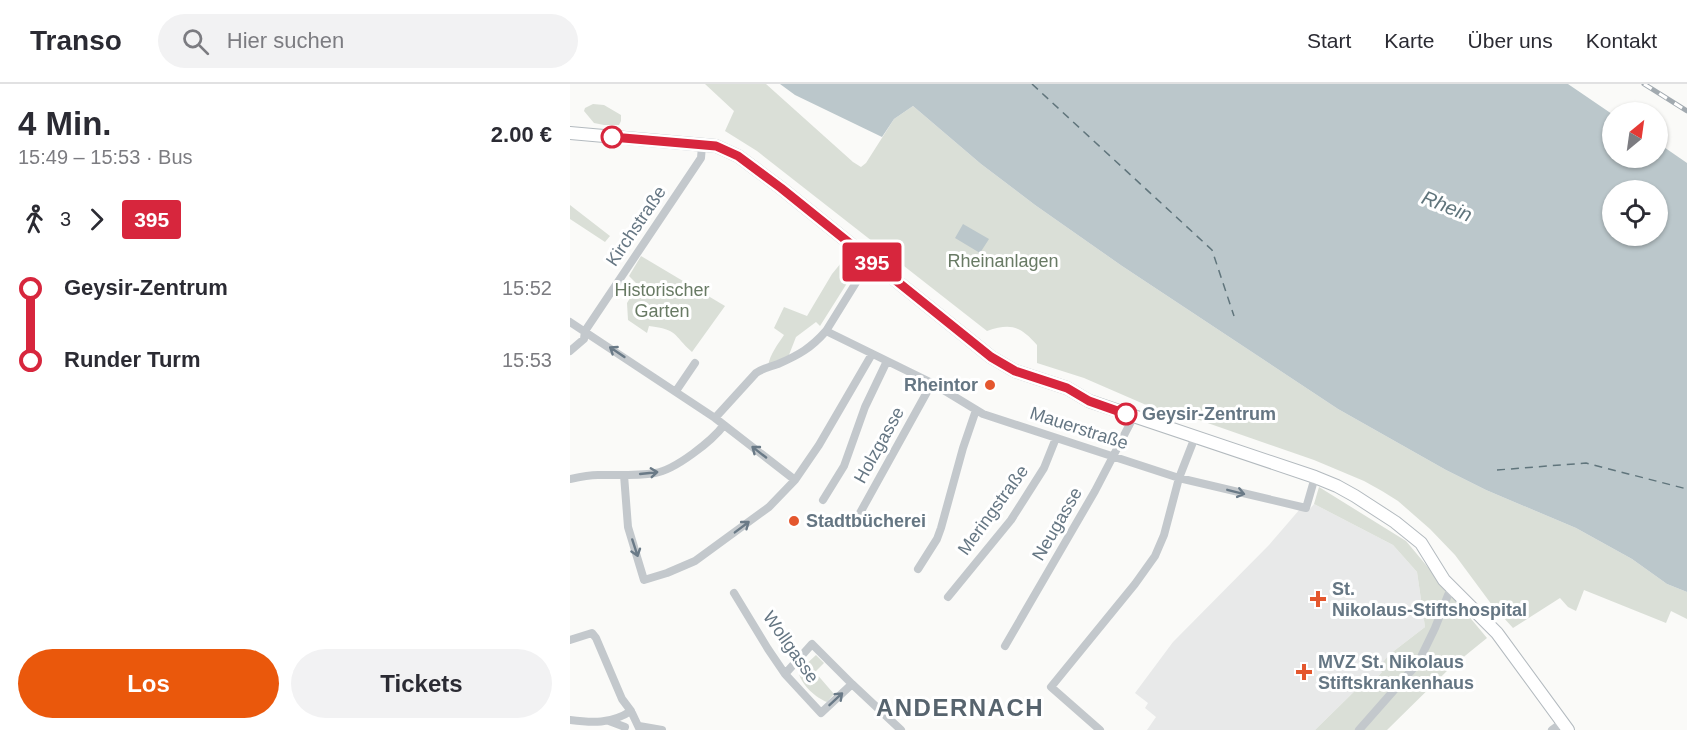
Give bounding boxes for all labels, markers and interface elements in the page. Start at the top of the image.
search box [158,14,578,68]
text: Transo [30,25,122,56]
icon: search [179,25,212,58]
text: Hier suchen [227,28,344,53]
text: Start [1307,29,1351,52]
text: Karte [1384,29,1435,52]
text: Über uns [1468,29,1553,52]
text: Kontakt [1586,29,1657,52]
north arrow [1602,102,1668,168]
map controls [1602,102,1668,246]
text: 4 Min. [18,105,112,142]
text: 2.00 € [491,122,552,147]
unlabelled marker [601,126,623,148]
text: 15:49 – 15:53 · Bus [18,146,193,168]
button: locate [1602,180,1668,246]
street label: Kirchstraße [602,182,670,270]
water label: Rhein [1419,186,1475,226]
icon: walk [18,203,51,236]
icon: forward [80,203,113,236]
text: 3 [60,208,71,230]
text: 395 [134,208,169,231]
line badge: 395 [838,242,906,282]
text: 395 [854,251,890,274]
park label: Rheinanlagen [947,251,1059,271]
text: Geysir-Zentrum [64,275,228,300]
text: 15:52 [502,277,552,299]
park label: Historischer Garten [614,280,710,321]
one-way arrow [609,346,626,358]
text: Runder Turm [64,347,200,372]
text: 15:53 [502,349,552,371]
place label: Rheintor [904,375,978,395]
marker: Rheintor [983,378,997,392]
street label: Holzgasse [850,403,908,487]
street label: Mauerstraße [1027,403,1131,453]
marker: Geysir-Zentrum [1115,403,1137,425]
place label: Geysir-Zentrum [1142,404,1276,424]
one-way arrow [752,446,768,459]
street label: Meringstraße [954,461,1032,559]
one-way arrow [639,467,658,478]
street label: Neugasse [1028,484,1086,564]
one-way arrow [1226,486,1245,498]
place label: Stadtbücherei [806,511,926,531]
marker: Stadtbücherei [787,514,801,528]
one-way arrow [734,521,750,533]
one-way arrow [630,539,641,557]
place label: St. Nikolaus-Stiftshospital [1332,579,1527,620]
marker: St. Nikolaus-Stiftshospital [1309,590,1327,608]
street label: Wollgasse [759,607,823,687]
button: Los [18,649,279,718]
button: Tickets [291,649,552,718]
place label: MVZ St. Nikolaus Stiftskrankenhaus [1318,652,1474,693]
marker: MVZ St. Nikolaus Stiftskrankenhaus [1295,663,1313,681]
one-way arrow [828,692,843,706]
district label: ANDERNACH [876,694,1044,721]

